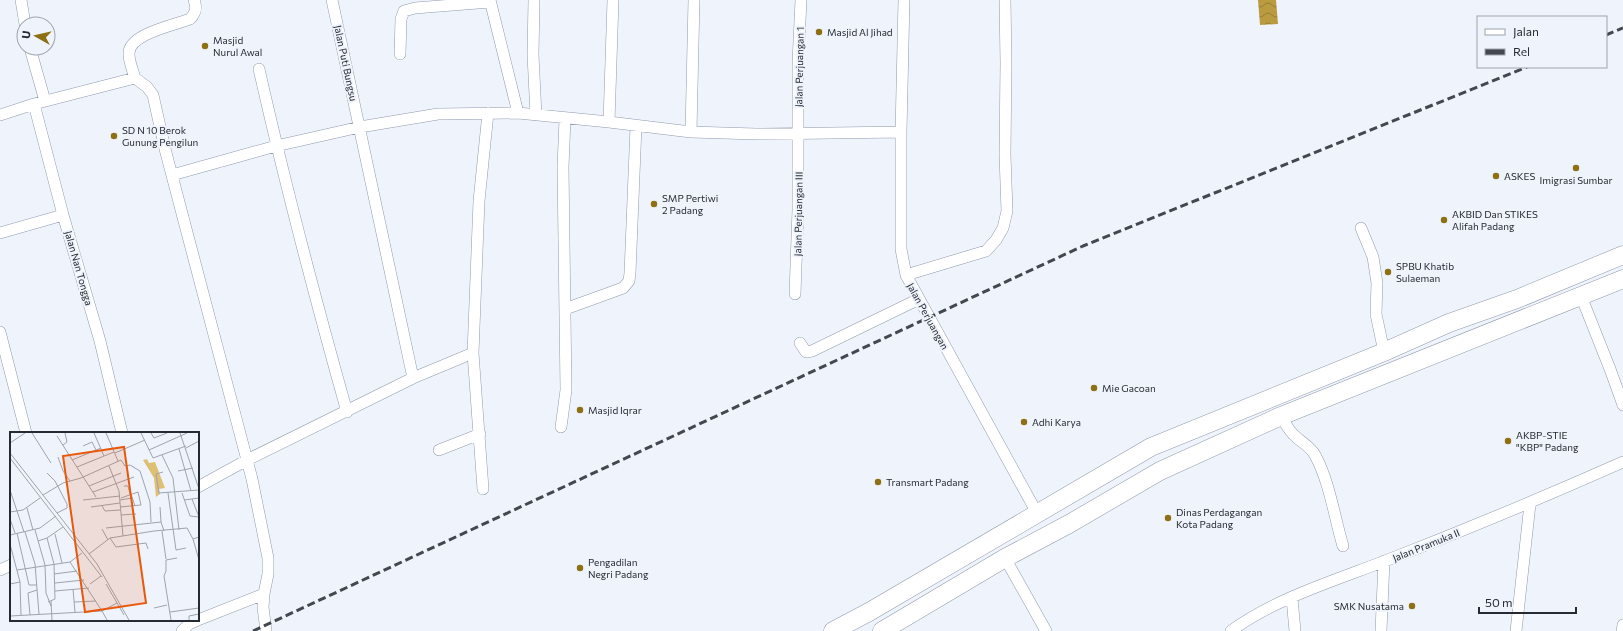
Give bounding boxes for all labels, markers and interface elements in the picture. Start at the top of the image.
north arrow [16,16,56,56]
legend [1477,16,1607,68]
street label: Jalan Puti Bungsu [332,24,360,102]
text: Jalan [1513,24,1539,39]
place label: Masjid Al Jihad [827,26,893,38]
street label: Jalan Perjuangan 1 [792,27,806,107]
marker: Masjid Al Jihad [814,27,824,37]
text: U [19,30,33,39]
place label: Masjid Nurul Awal [213,34,262,58]
marker: Masjid Nurul Awal [200,41,210,51]
text: Rel [1513,44,1530,58]
place label: SD N 10 Berok Gunung Pengilun [122,124,198,148]
marker: SD N 10 Berok Gunung Pengilun [109,131,119,141]
marker: Imigrasi Sumbar [1571,163,1581,173]
place label: ASKES [1504,170,1535,182]
marker: ASKES [1491,171,1501,181]
street label: Jalan Perjuangan III [791,172,805,256]
place label: Imigrasi Sumbar [1540,174,1613,186]
place label: SMP Pertiwi 2 Padang [662,192,718,216]
marker: SMP Pertiwi 2 Padang [649,199,659,209]
place label: AKBID Dan STIKES Alifah Padang [1452,208,1538,232]
marker: AKBID Dan STIKES Alifah Padang [1439,215,1449,225]
street label: Jalan Nan Tongga [63,229,95,307]
place label: SPBU Khatib Sulaeman [1396,260,1454,284]
marker: SPBU Khatib Sulaeman [1383,267,1393,277]
street label: Jalan Perjuangan [905,281,951,351]
place label: Mie Gacoan [1102,382,1156,394]
marker: Mie Gacoan [1089,383,1099,393]
place label: Masjid Iqrar [588,404,642,416]
marker: Masjid Iqrar [575,405,585,415]
place label: Adhi Karya [1032,416,1081,428]
marker: Adhi Karya [1019,417,1029,427]
place label: AKBP-STIE "KBP" Padang [1516,429,1579,453]
inset map [10,432,199,621]
marker: AKBP-STIE "KBP" Padang [1503,436,1513,446]
place label: Transmart Padang [886,476,969,488]
marker: Transmart Padang [873,477,883,487]
place label: Dinas Perdagangan Kota Padang [1176,506,1262,530]
marker: Dinas Perdagangan Kota Padang [1163,513,1173,523]
street label: Jalan Pramuka II [1391,526,1461,564]
place label: Pengadilan Negri Padang [588,556,649,580]
marker: Pengadilan Negri Padang [575,563,585,573]
scale bar [1479,589,1576,615]
text: 50 m [1485,595,1513,609]
place label: SMK Nusatama [1334,600,1404,612]
marker: SMK Nusatama [1407,601,1417,611]

